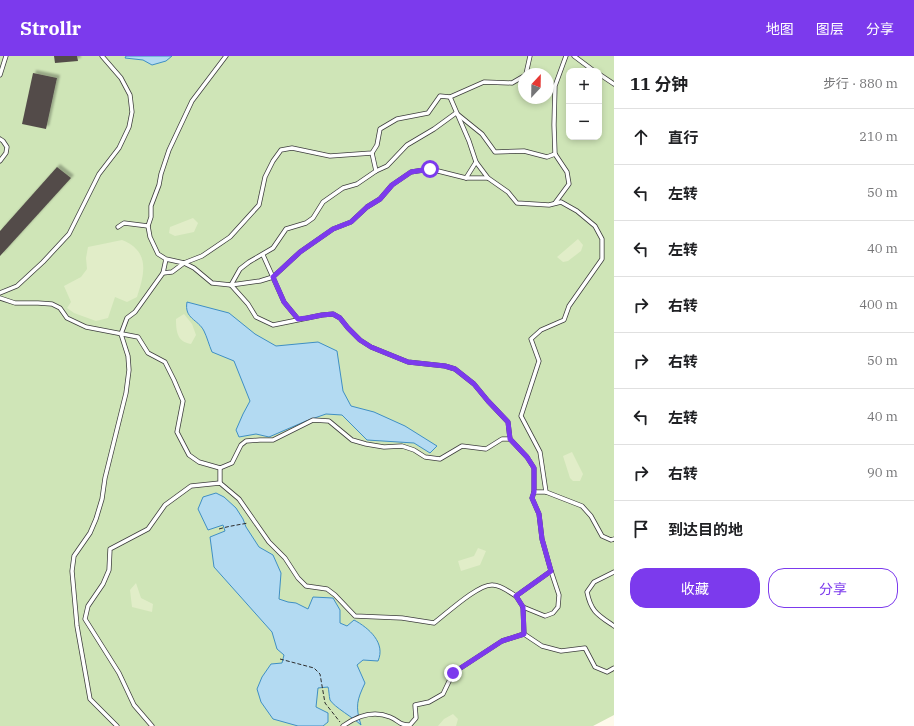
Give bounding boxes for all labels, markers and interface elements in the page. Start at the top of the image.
text: Strollr [20,16,81,40]
text: 地图 [766,20,794,38]
text: 图层 [816,20,844,38]
text: 分享 [866,20,894,38]
north arrow [518,68,554,104]
map controls [566,68,602,140]
button: + [566,68,602,104]
text: 11 分钟 [630,73,688,95]
text: 步行 · 880 m [823,75,898,92]
button: − [566,104,602,140]
icon: ahead [630,126,652,148]
text: 直行 [668,128,698,147]
text: 210 m [859,128,898,145]
route start [421,160,439,178]
icon: left [630,182,652,204]
text: 左转 [668,184,698,203]
text: 50 m [867,184,898,201]
icon: left [630,238,652,260]
text: 左转 [668,240,698,259]
text: 40 m [867,240,898,257]
icon: right [630,294,652,316]
text: 右转 [668,296,698,315]
text: 400 m [859,296,898,313]
icon: right [630,350,652,372]
text: 右转 [668,352,698,371]
text: 50 m [867,352,898,369]
icon: left [630,406,652,428]
text: 左转 [668,408,698,427]
text: 40 m [867,408,898,425]
icon: right [630,462,652,484]
text: 右转 [668,464,698,483]
text: 90 m [867,464,898,481]
icon: arrive [630,518,652,540]
text: 到达目的地 [668,520,743,539]
button: 收藏 [630,568,760,608]
button: 分享 [768,568,898,608]
route end [444,664,462,682]

